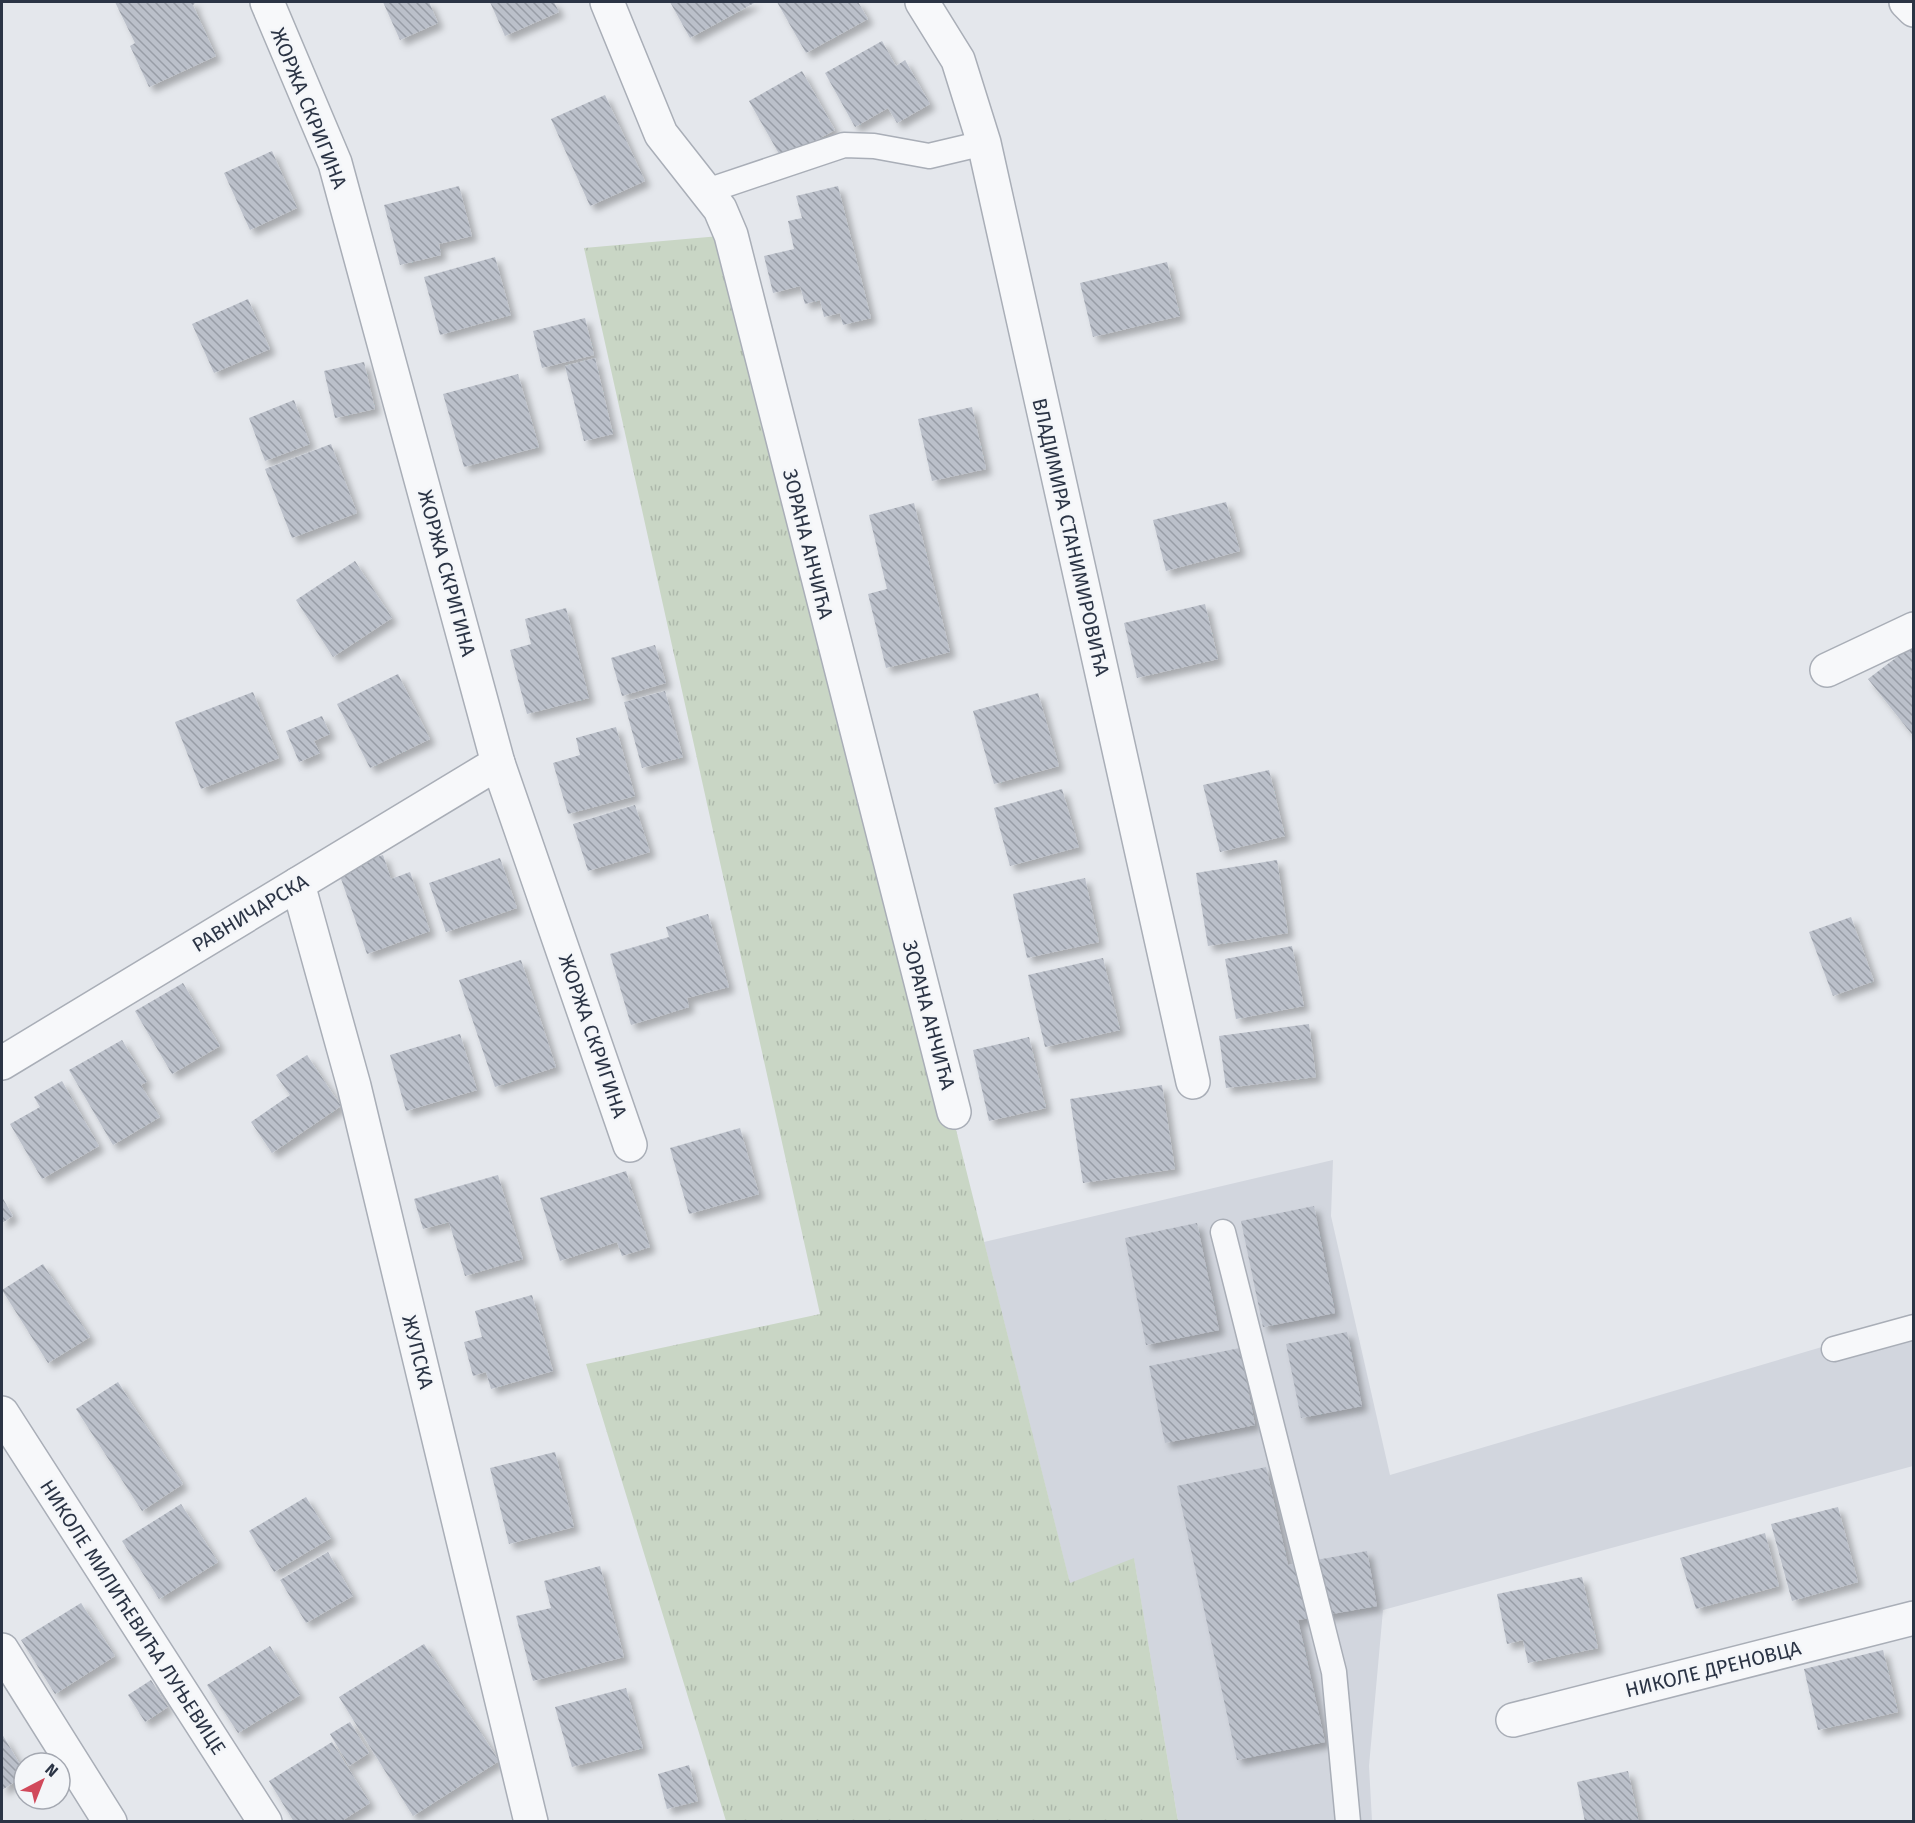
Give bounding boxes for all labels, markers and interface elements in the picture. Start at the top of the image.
street label: ЖОРЖА СКРИГИНА [266,24,352,192]
street label: ВЛАДИМИРА СТАНИМИРОВИЋА [1027,396,1115,679]
street label: ЗОРАНА АНЧИЋА [778,467,838,622]
street label: ЖОРЖА СКРИГИНА [413,487,481,659]
street label: РАВНИЧАРСКА [188,869,313,957]
street label: ЗОРАНА АНЧИЋА [898,938,961,1093]
street label: ЖОРЖА СКРИГИНА [554,951,632,1121]
street label: ЖУПСКА [397,1313,439,1392]
street label: НИКОЛЕ МИЛИЋЕВИЋА ЛУЊЕВИЦЕ [35,1475,231,1759]
street label: НИКОЛЕ ДРЕНОВЦА [1623,1635,1804,1702]
north arrow [12,1751,72,1811]
text: N [41,1760,62,1781]

